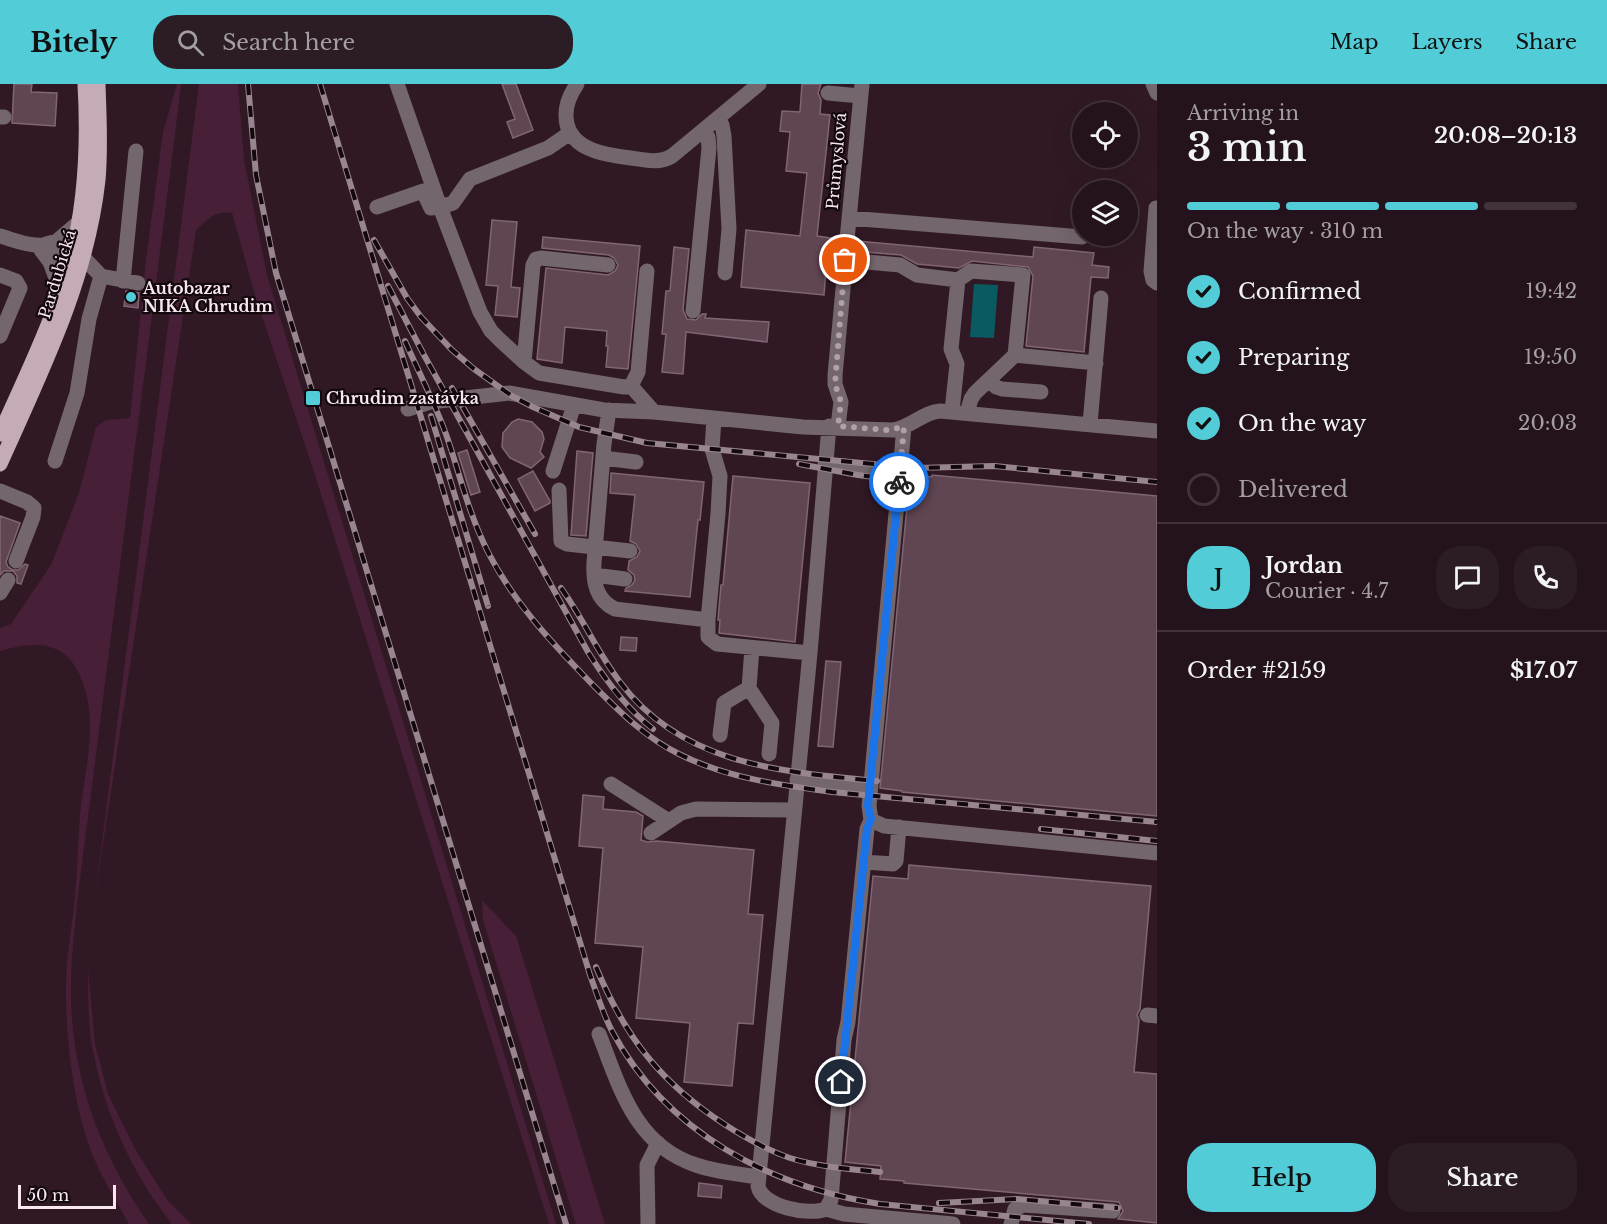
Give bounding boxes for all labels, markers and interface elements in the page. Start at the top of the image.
search box [153,15,573,69]
text: Bitely [30,25,117,60]
icon: search [174,26,207,59]
text: Search here [222,29,355,56]
text: Map [1330,29,1379,55]
text: Layers [1412,29,1483,55]
text: Share [1516,29,1577,55]
text: Arriving in [1187,101,1299,125]
map controls [1072,102,1138,246]
button: locate [1072,102,1138,168]
street label: Průmyslová [822,112,850,210]
text: 20:08–20:13 [1434,122,1577,149]
text: 3 min [1187,123,1307,172]
button: layers [1072,180,1138,246]
text: On the way · 310 m [1187,219,1383,243]
street label: Pardubická [34,227,80,321]
pin [819,234,870,285]
icon: bag [828,243,861,276]
icon: check [1187,275,1220,308]
place label: Autobazar NIKA Chrudim [142,278,273,316]
text: Confirmed [1238,278,1361,305]
text: 19:42 [1526,279,1577,303]
marker: Autobazar NIKA Chrudim [124,290,138,304]
icon: check [1187,341,1220,374]
text: Preparing [1238,344,1349,371]
text: 19:50 [1524,345,1577,369]
place label: Chrudim zastávka [326,388,479,408]
marker: Chrudim zastávka [304,389,322,407]
icon: check [1187,407,1220,440]
text: On the way [1238,410,1366,437]
text: 20:03 [1518,411,1577,435]
courier [869,452,929,512]
icon: bike [883,466,916,499]
text: Delivered [1238,476,1348,503]
button: chat [1436,546,1499,609]
button: phone [1514,546,1577,609]
text: Jordan [1265,552,1343,579]
text: J [1214,564,1223,591]
text: Courier · 4.7 [1265,579,1388,603]
text: Order #2159 [1187,657,1326,684]
text: $17.07 [1510,657,1577,684]
pin [815,1056,866,1107]
icon: home [824,1065,857,1098]
button: Help [1187,1143,1376,1212]
button: Share [1388,1143,1577,1212]
scale bar [18,1182,116,1210]
text: 50 m [27,1185,69,1205]

